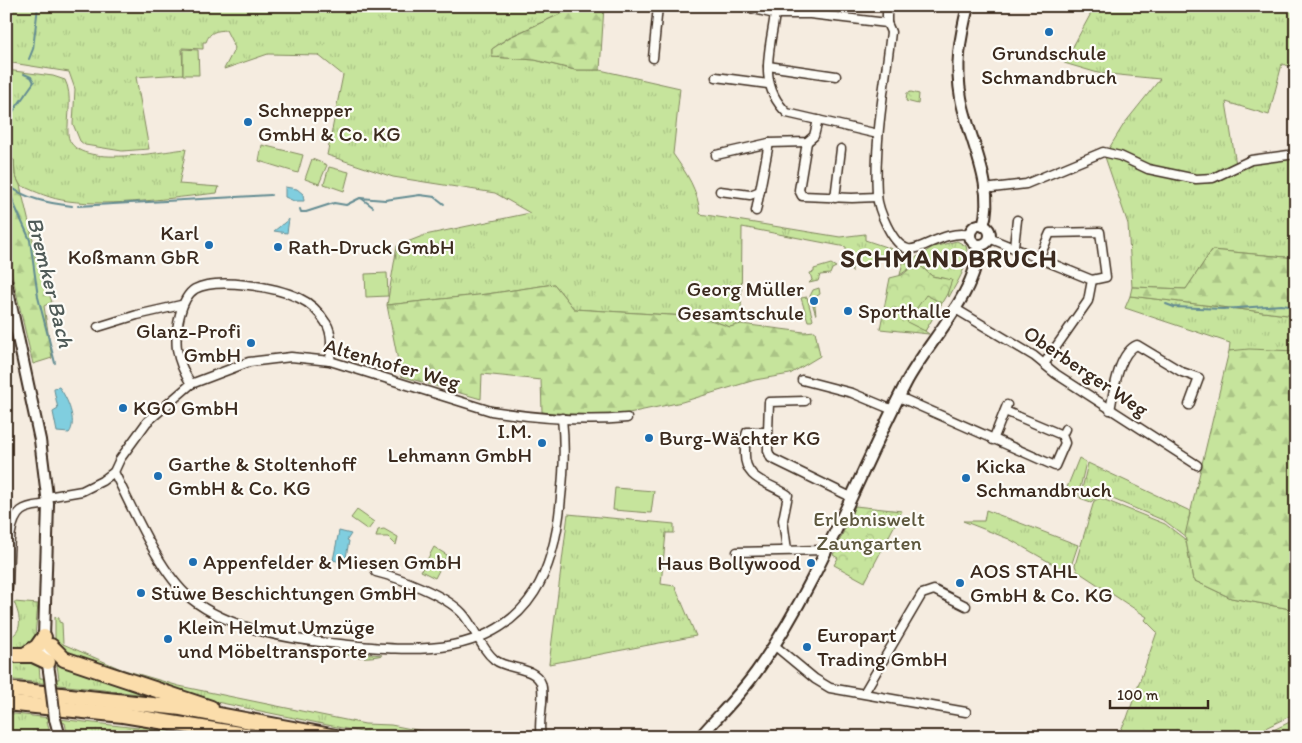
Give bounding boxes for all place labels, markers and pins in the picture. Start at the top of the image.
marker: Grundschule Schmandbruch [1043,26,1055,38]
place label: Grundschule Schmandbruch [981,40,1117,89]
place label: Schnepper GmbH & Co. KG [258,97,401,146]
marker: Schnepper GmbH & Co. KG [242,116,254,128]
place label: Karl Koßmann GbR [68,220,199,269]
place label: Rath-Druck GmbH [288,234,455,259]
marker: Karl Koßmann GbR [203,239,215,251]
marker: Rath-Druck GmbH [272,241,284,253]
place label: Georg Müller Gesamtschule [677,276,804,325]
marker: Georg Müller Gesamtschule [808,295,820,307]
place label: Sporthalle [858,298,951,323]
marker: Sporthalle [842,305,854,317]
place label: Glanz-Profi GmbH [136,318,241,367]
marker: Glanz-Profi GmbH [245,337,257,349]
place label: KGO GmbH [133,395,238,420]
marker: KGO GmbH [117,402,129,414]
place label: I.M. Lehmann GmbH [387,418,532,467]
place label: Burg-Wächter KG [659,425,821,450]
marker: Burg-Wächter KG [643,432,655,444]
marker: I.M. Lehmann GmbH [536,437,548,449]
place label: Garthe & Stoltenhoff GmbH & Co. KG [168,451,357,500]
place label: Kicka Schmandbruch [976,453,1112,502]
marker: Garthe & Stoltenhoff GmbH & Co. KG [152,470,164,482]
marker: Kicka Schmandbruch [960,472,972,484]
place label: Appenfelder & Miesen GmbH [203,549,461,574]
place label: Haus Bollywood [657,550,802,575]
marker: Appenfelder & Miesen GmbH [187,556,199,568]
marker: Haus Bollywood [805,557,817,569]
place label: AOS STAHL GmbH & Co. KG [970,558,1113,607]
marker: AOS STAHL GmbH & Co. KG [954,577,966,589]
place label: Stüwe Beschichtungen GmbH [151,580,417,605]
marker: Stüwe Beschichtungen GmbH [135,587,147,599]
place label: Klein Helmut Umzüge und Möbeltransporte [178,614,375,663]
place label: Europart Trading GmbH [817,622,947,671]
marker: Klein Helmut Umzüge und Möbeltransporte [162,633,174,645]
marker: Europart Trading GmbH [801,641,813,653]

